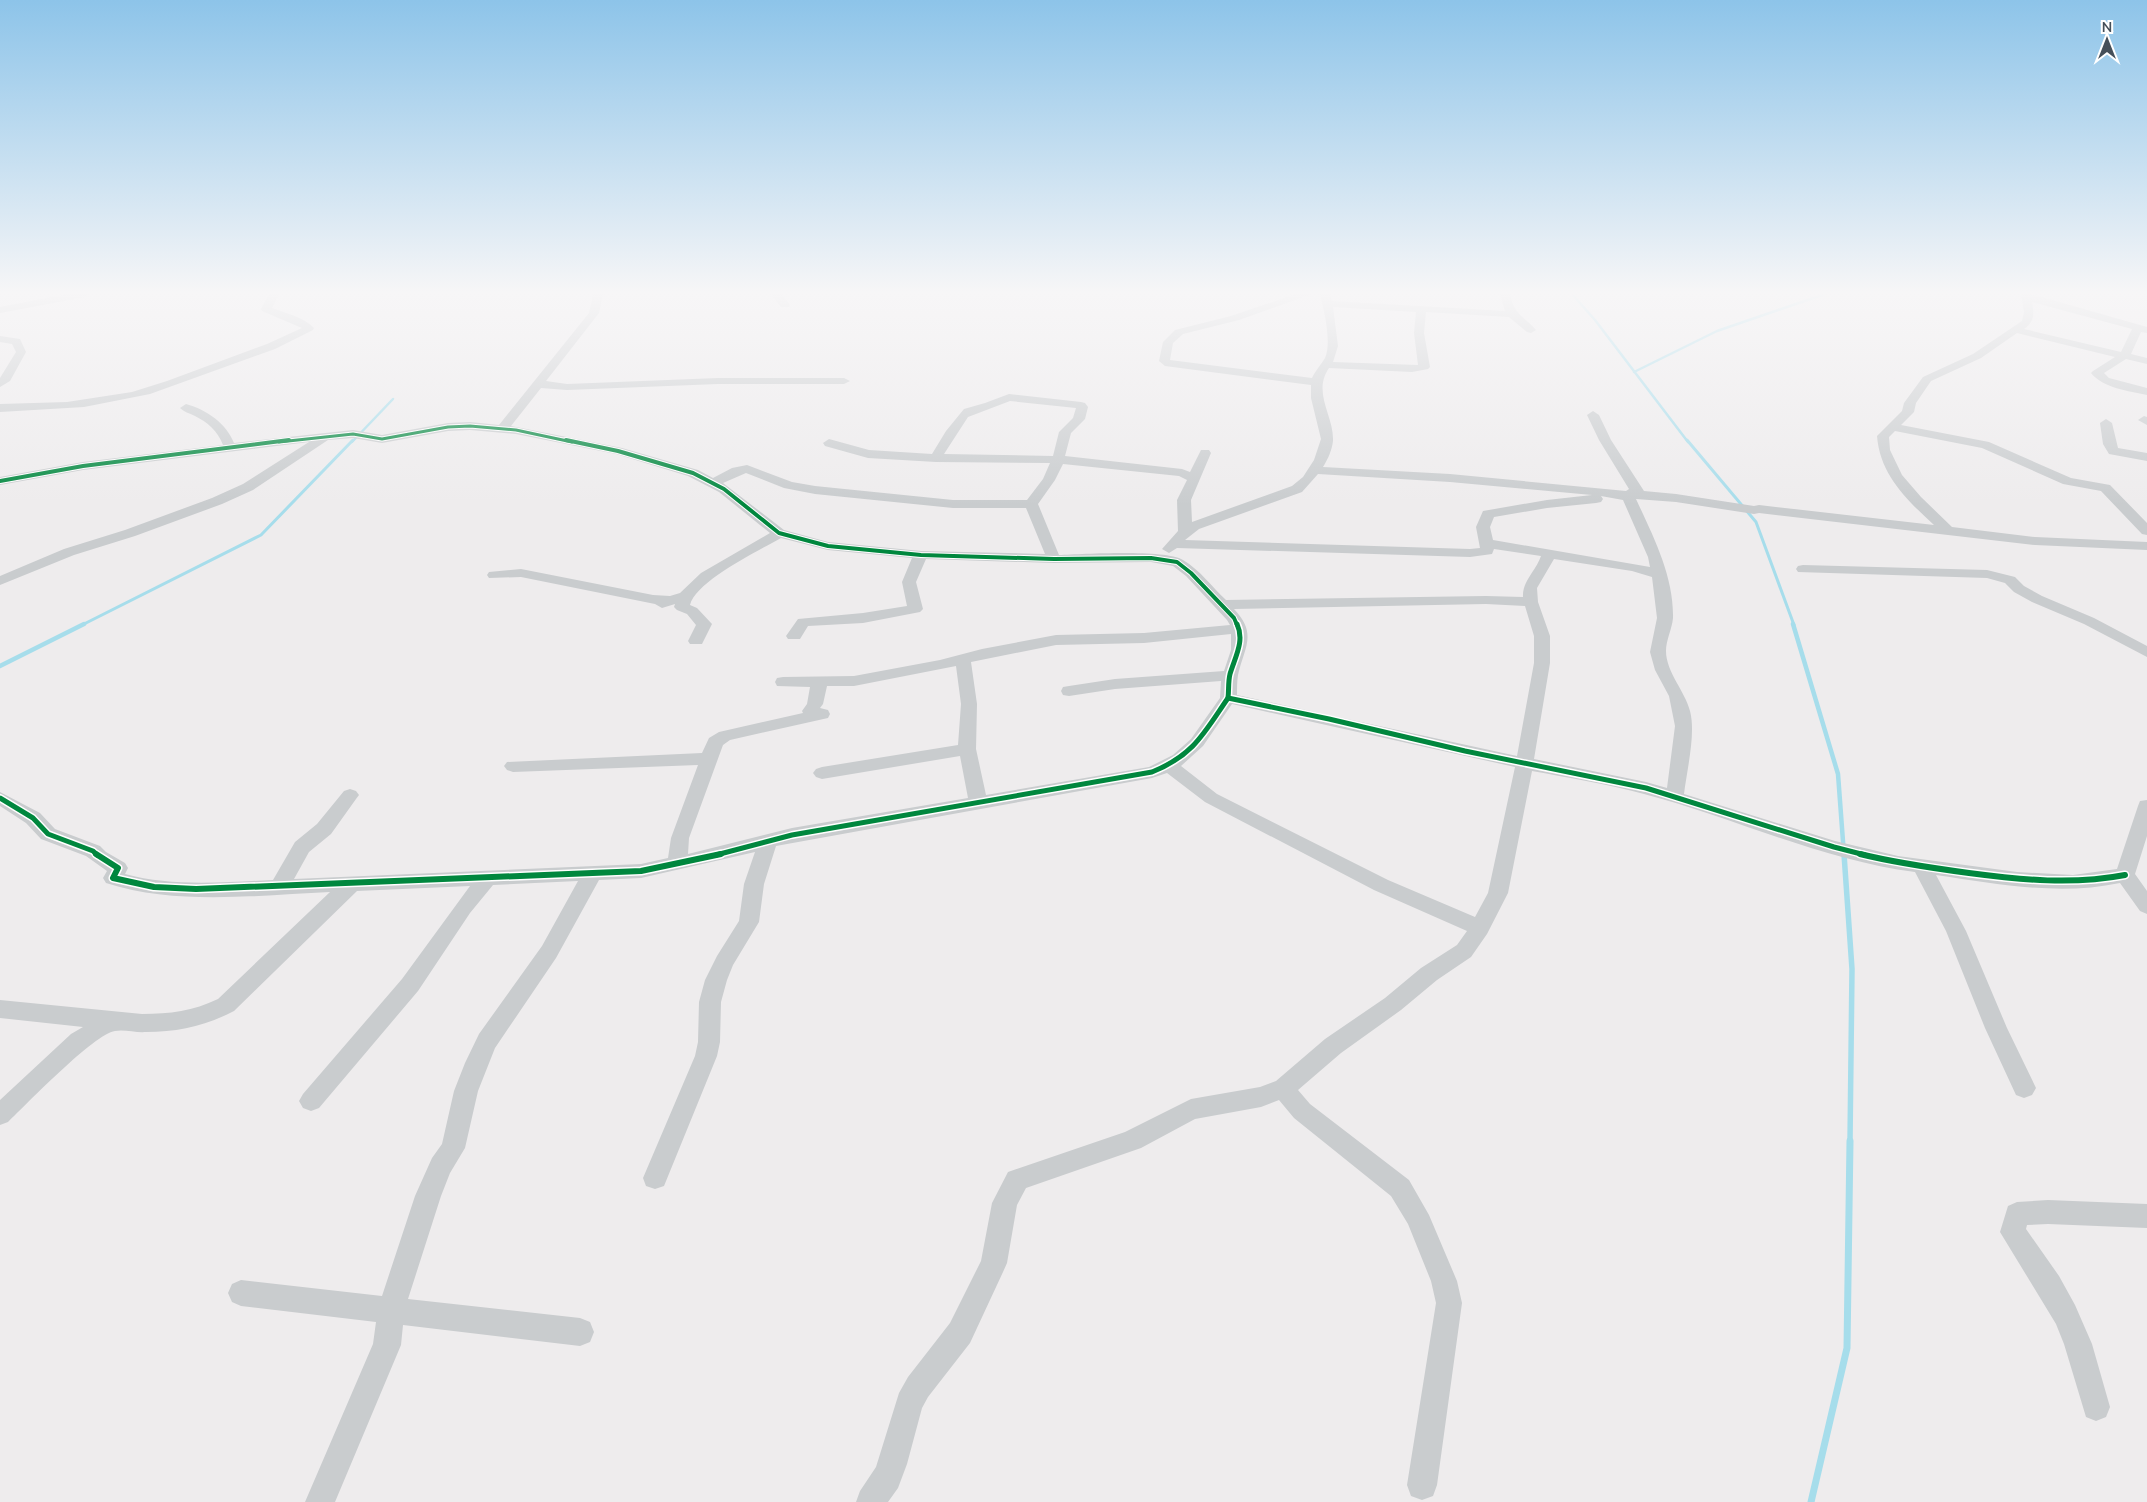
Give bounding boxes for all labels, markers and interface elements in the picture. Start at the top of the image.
north arrow [2082,15,2132,65]
text: N [2102,18,2112,37]

